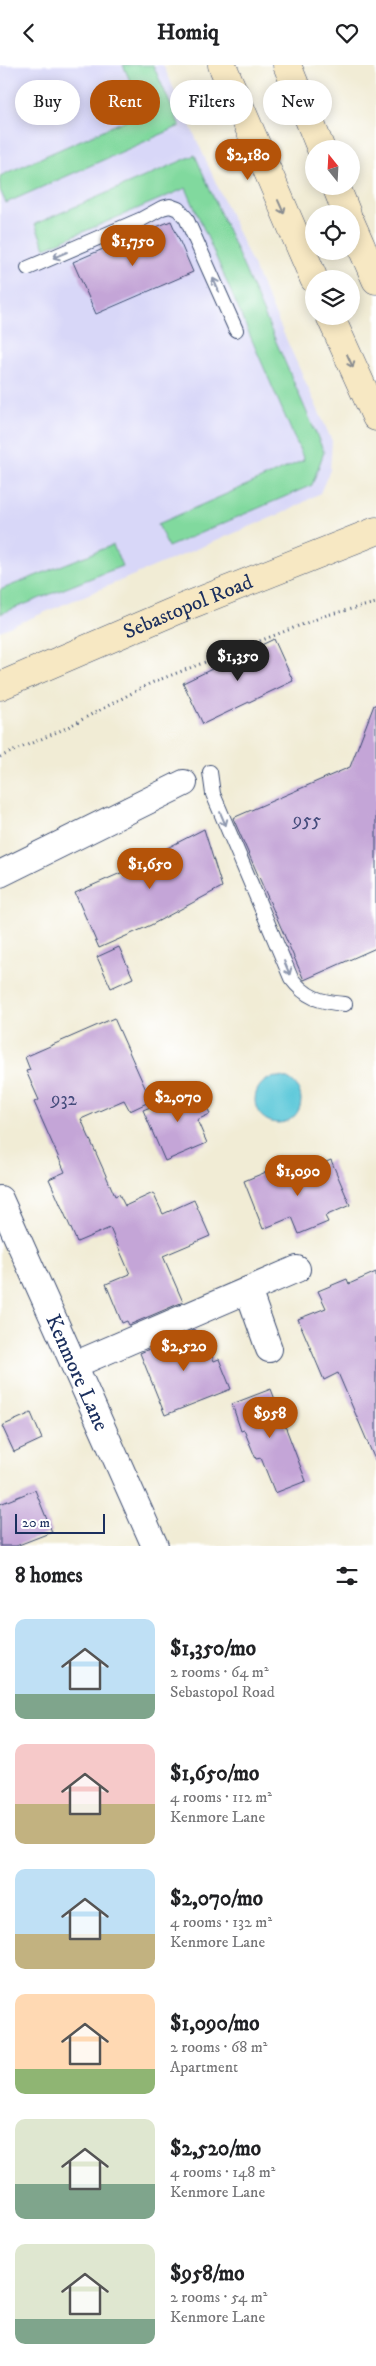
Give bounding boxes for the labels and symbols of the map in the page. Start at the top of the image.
pin: $2,180 [207,139,289,181]
north arrow [305,140,360,195]
one-way arrow [277,199,287,214]
pin: $1,750 [92,225,174,267]
one-way arrow [53,250,68,260]
one-way arrow [211,278,221,293]
one-way arrow [346,353,356,368]
street label: Sebastopol Road [120,569,257,645]
pin: $1,350 [197,639,279,682]
house number: 955 [292,809,322,832]
one-way arrow [219,811,229,826]
pin: $1,650 [109,847,191,890]
one-way arrow [282,960,292,975]
pin: $2,070 [137,1081,219,1123]
house number: 932 [50,1088,78,1111]
pin: $1,090 [257,1155,339,1197]
street label: Kenmore Lane [39,1311,114,1435]
pin: $2,520 [143,1329,225,1372]
pin: $958 [240,1397,300,1439]
scale bar [15,1511,105,1534]

